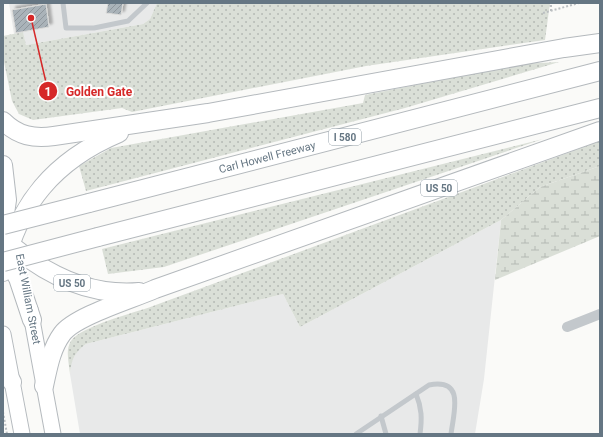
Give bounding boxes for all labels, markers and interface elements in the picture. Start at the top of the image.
callout: Golden Gate [38,79,140,103]
text: 1 [45,85,51,99]
text: Golden Gate [66,85,133,99]
road number: I 580 [329,129,361,145]
street label: Carl Howell Freeway [217,138,318,176]
road number: US 50 [421,180,457,196]
street label: East William Street [13,253,43,346]
road number: US 50 [54,275,90,291]

